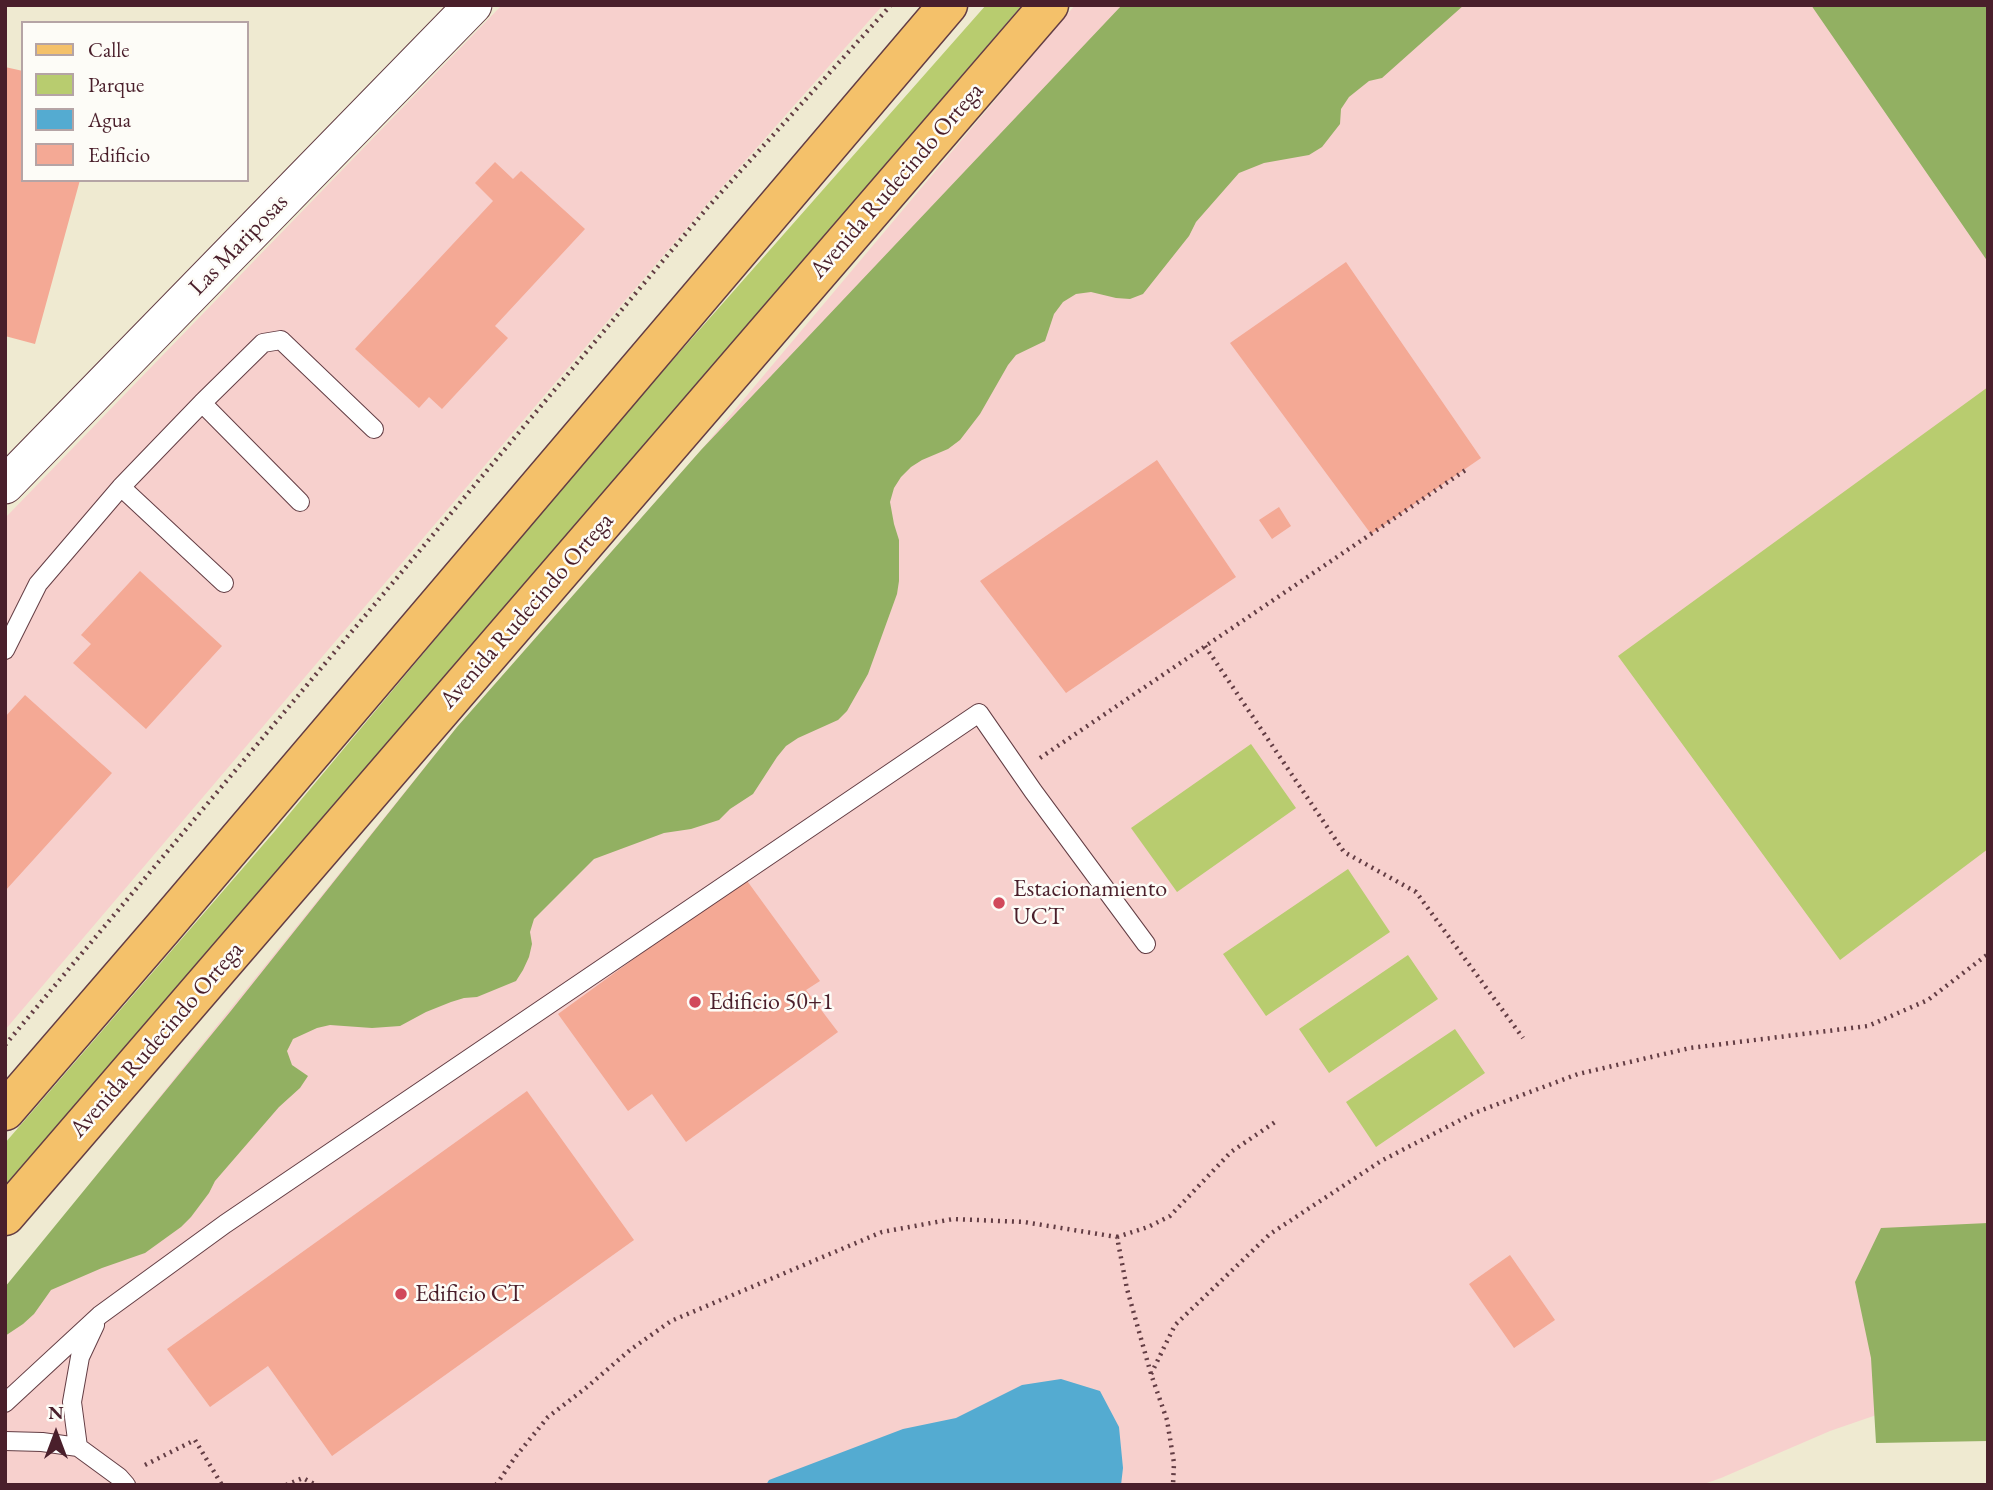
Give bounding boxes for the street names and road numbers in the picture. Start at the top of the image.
street label: Avenida Rudecindo Ortega [804,77,990,285]
street label: Las Mariposas [183,188,295,302]
street label: Avenida Rudecindo Ortega [434,507,620,715]
street label: Avenida Rudecindo Ortega [64,936,250,1144]

